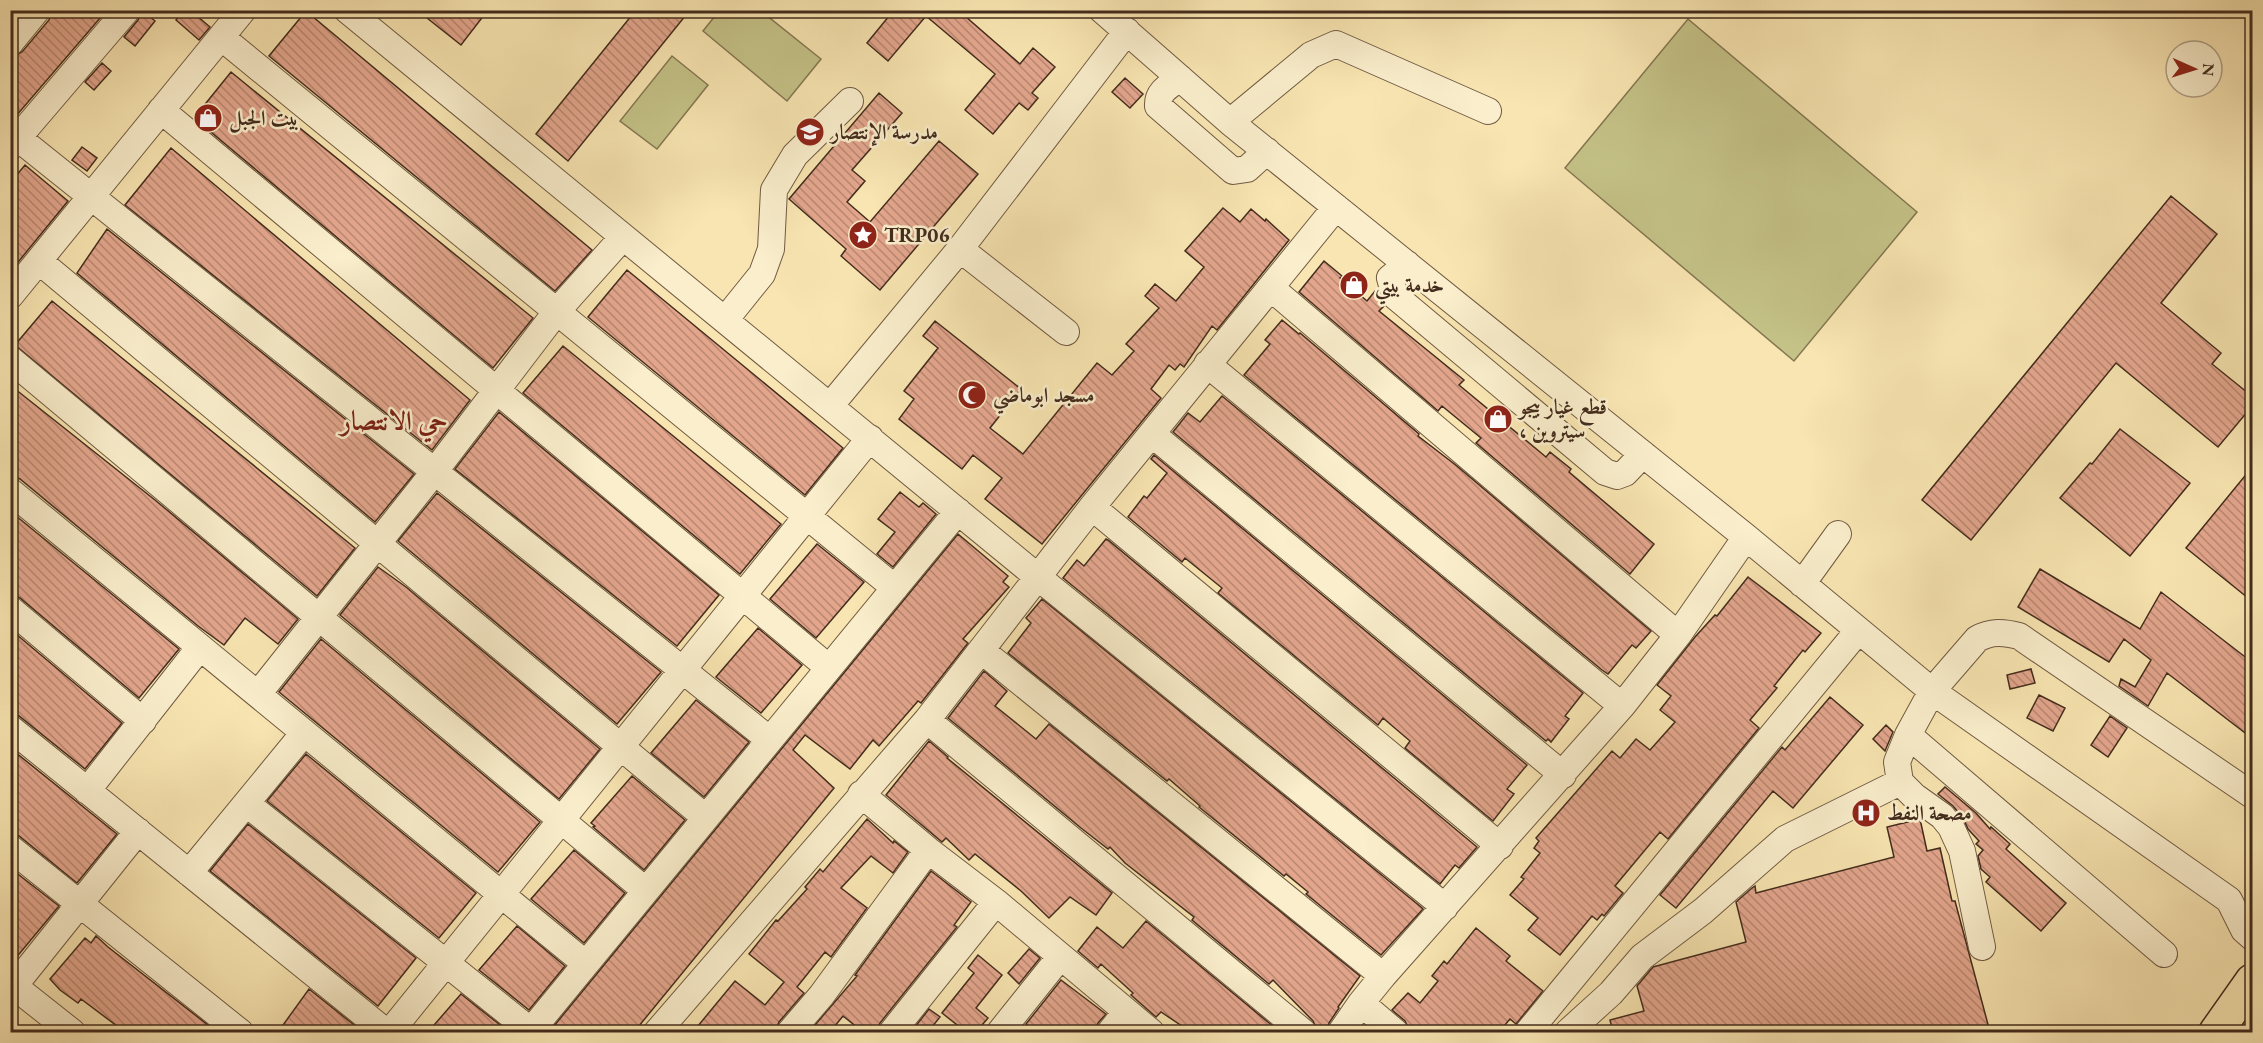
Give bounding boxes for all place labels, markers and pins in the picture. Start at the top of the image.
shop icon: بيت الجبل [192,102,224,134]
place label: بيت الجبل [229,104,299,133]
school or university icon: مدرسة الإنتصار [794,116,826,148]
place label: مدرسة الإنتصار [829,118,938,147]
place icon: TRP06 [847,219,879,251]
place label: TRP06 [884,221,950,248]
shop icon: خدمة بيتي [1338,269,1370,301]
place label: خدمة بيتي [1375,271,1444,305]
mosque icon: مسجد ابوماضي [956,379,988,411]
place label: مسجد ابوماضي [993,381,1094,415]
place label: قطع غيار بيجو ، سيتروين [1517,393,1607,444]
shop icon: قطع غيار بيجو ، سيتروين [1482,403,1514,435]
hospital icon: مصحة النفط [1850,797,1882,829]
place label: مصحة النفط [1887,799,1972,826]

